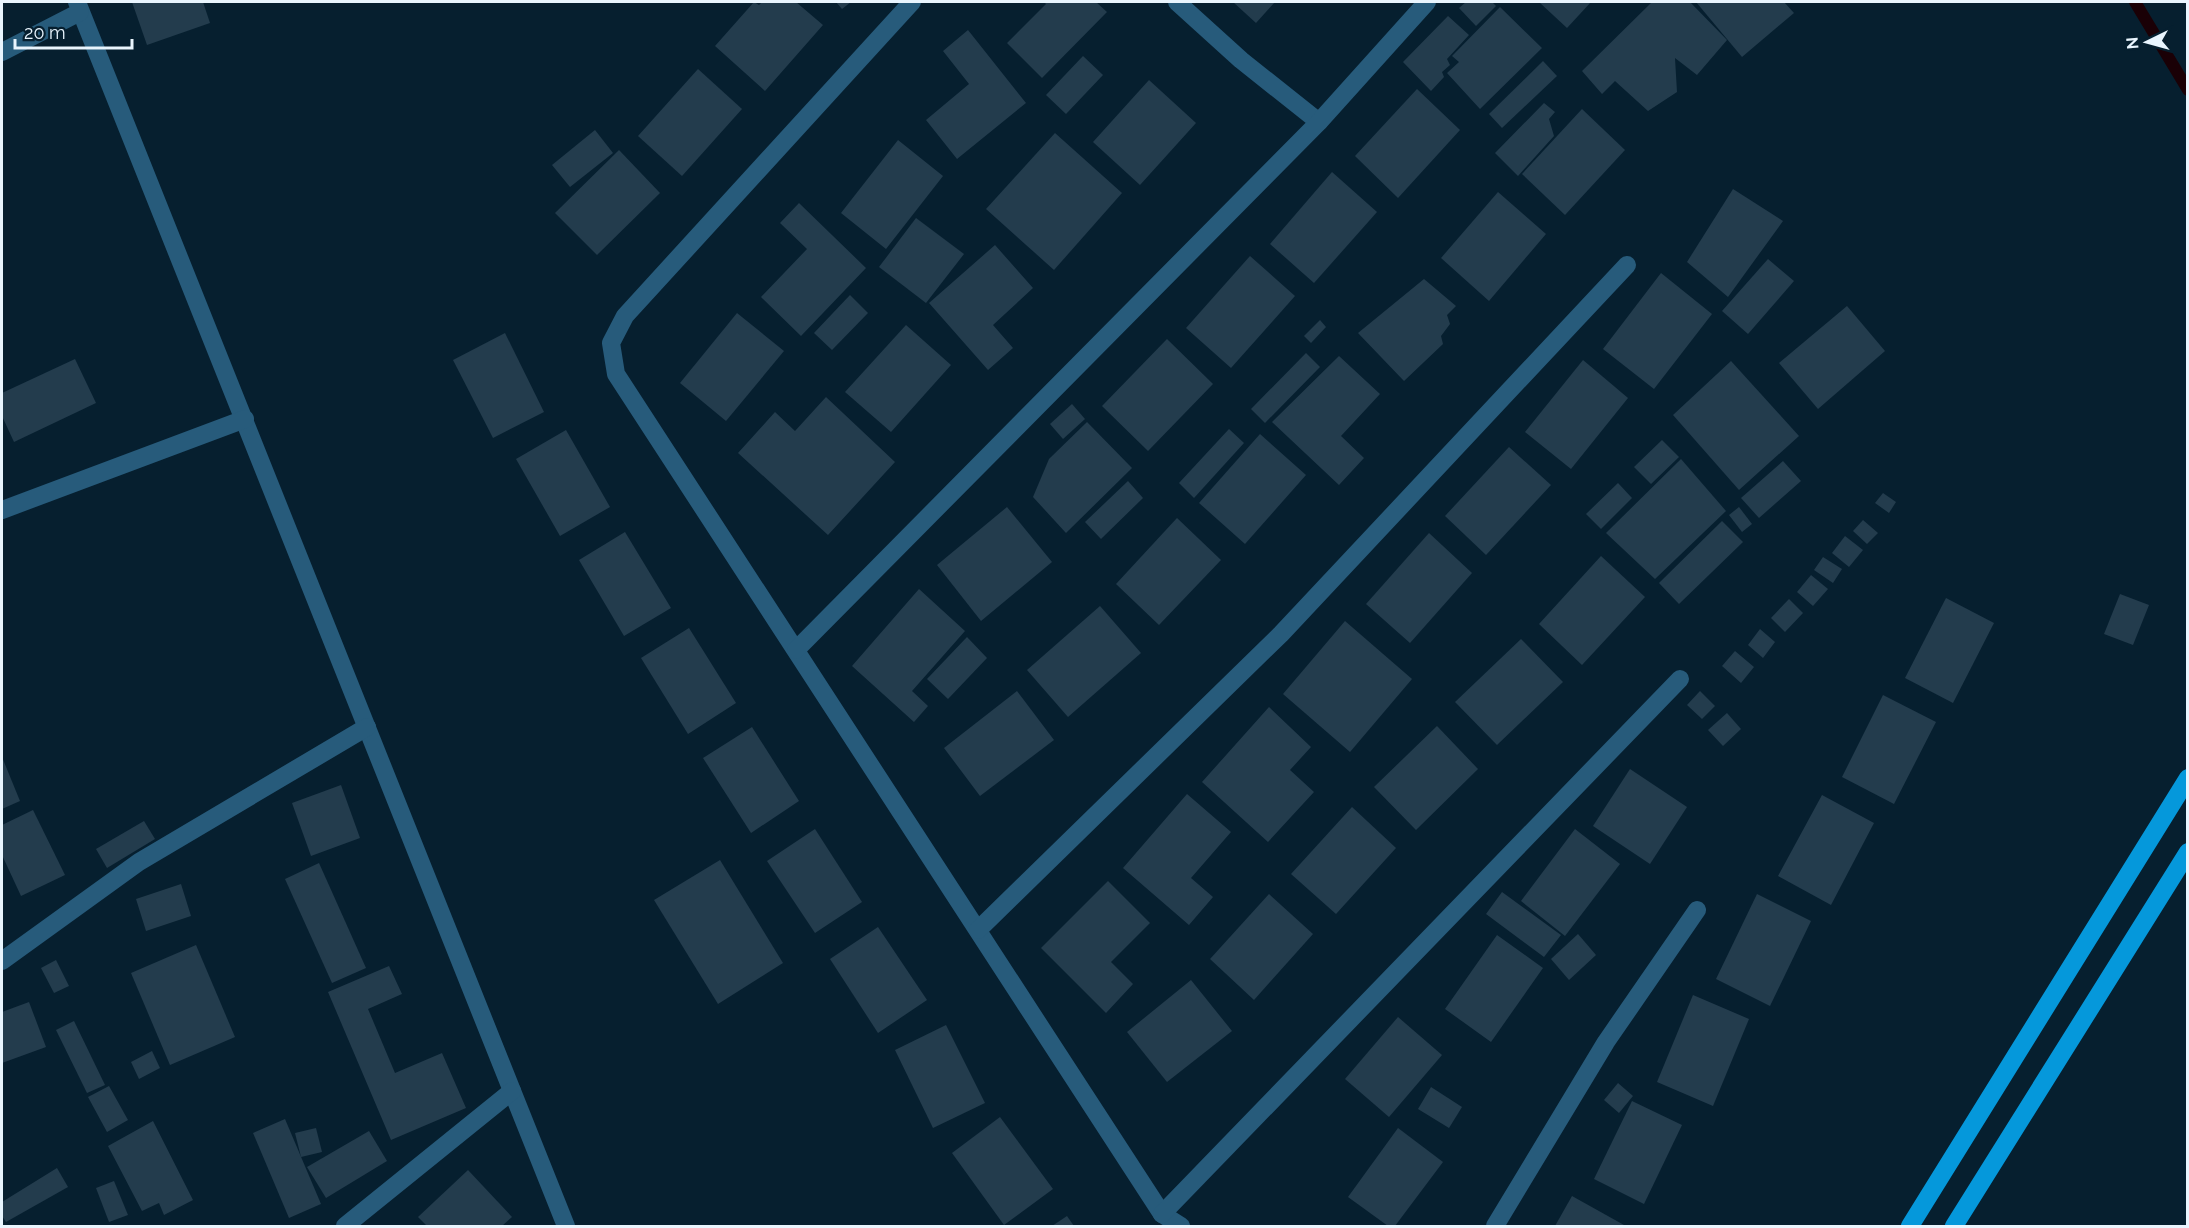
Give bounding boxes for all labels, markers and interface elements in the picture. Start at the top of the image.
scale bar [15,12,132,50]
north arrow [2117,12,2177,72]
text: 20 m [24,22,66,43]
text: N [2123,36,2143,50]

